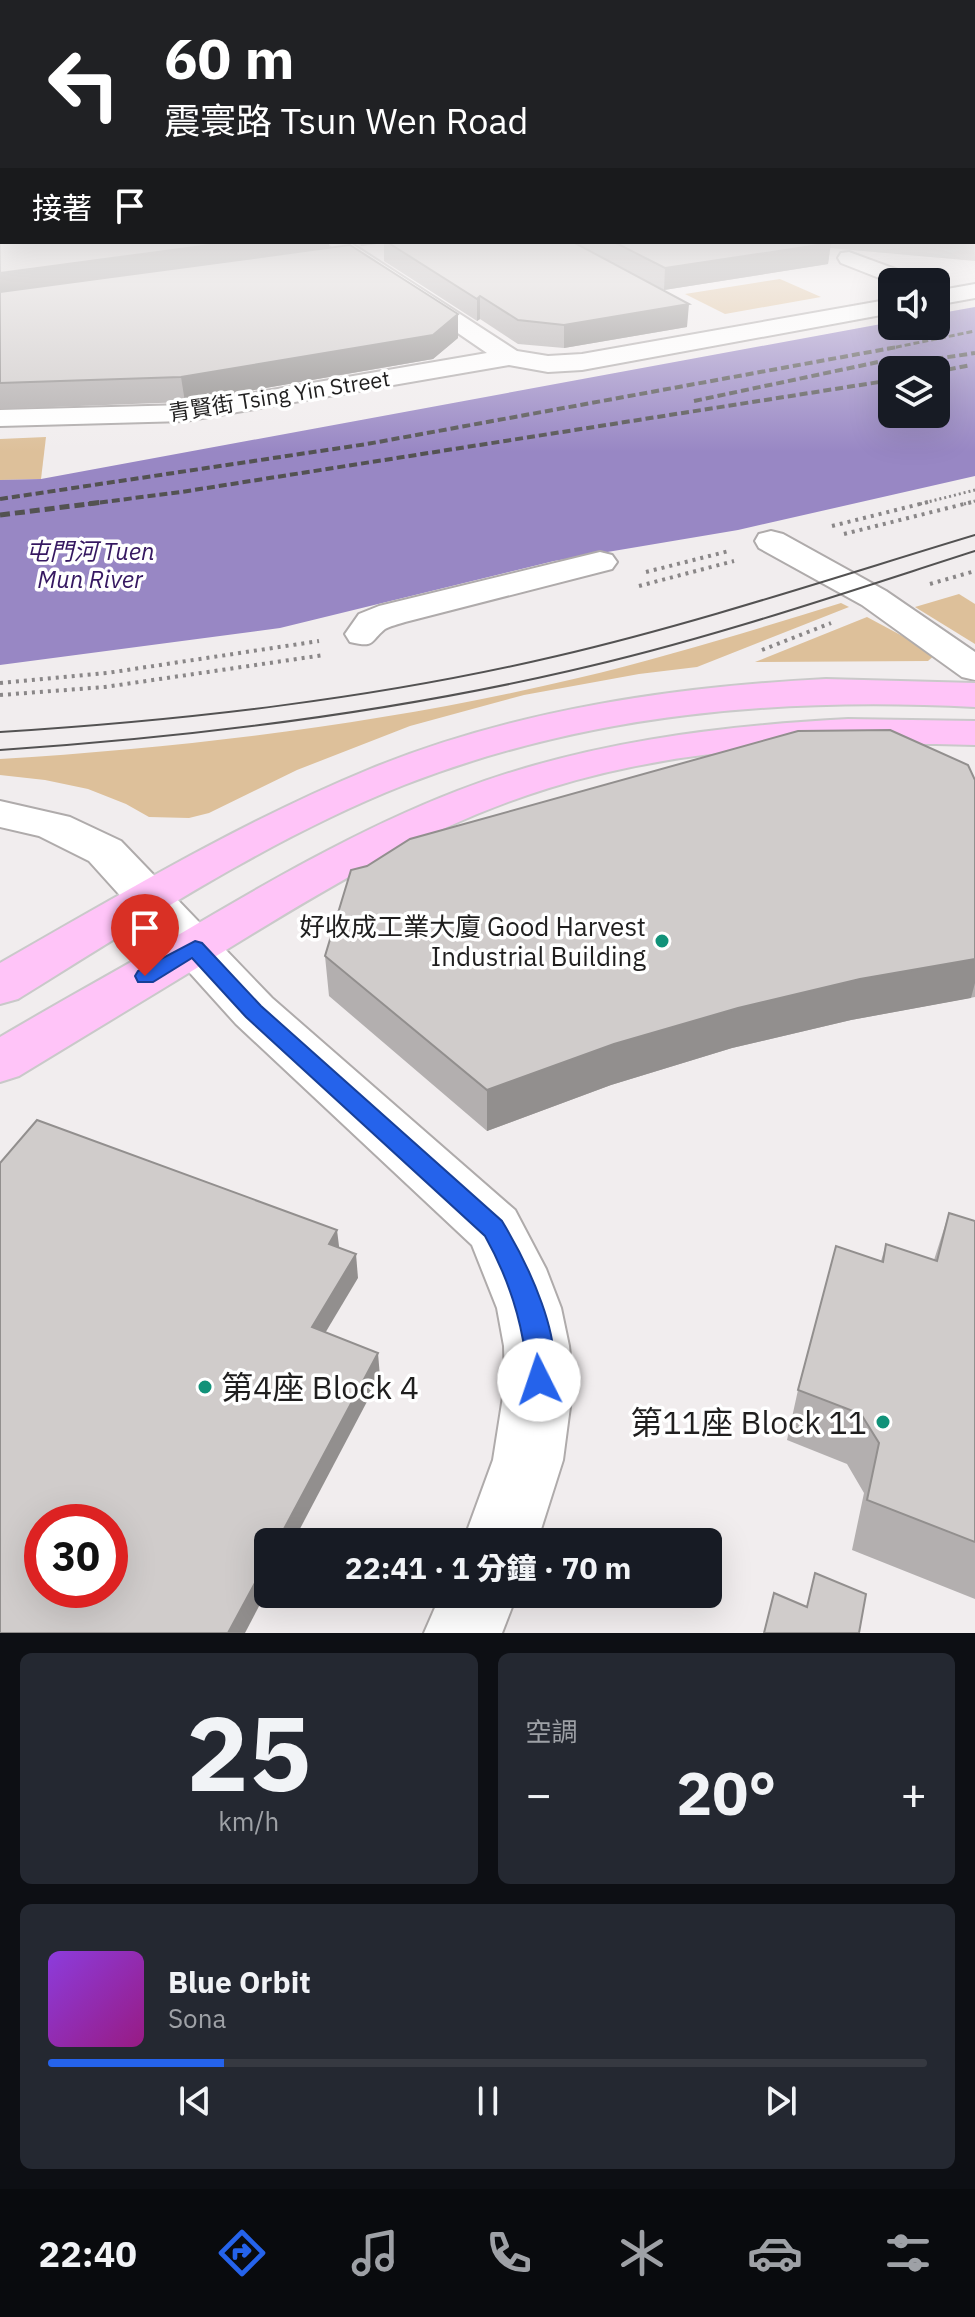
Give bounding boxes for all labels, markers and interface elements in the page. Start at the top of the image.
text: 60 m [164,22,294,94]
icon: left [32,32,136,136]
text: 震寰路 Tsun Wen Road [164,97,529,144]
icon: arrive [108,184,152,228]
text: 接著 [32,188,92,227]
map controls [878,268,950,428]
button: sound [878,268,950,340]
button: layers [878,356,950,428]
street label: 青賢街 Tsing Yin Street [166,363,392,427]
water label: 屯門河 Tuen Mun River [25,535,155,595]
pin [111,894,179,976]
icon: arrive [123,906,167,950]
place label: 好收成工業大廈 Good Harvest Industrial Building [299,909,646,973]
marker: 好收成工業大廈 Good Harvest Industrial Building [653,932,671,950]
position arrow [497,1338,581,1422]
place label: 第4座 Block 4 [221,1366,419,1408]
marker: 第4座 Block 4 [196,1378,214,1396]
place label: 第11座 Block 11 [631,1401,867,1443]
marker: 第11座 Block 11 [874,1413,892,1431]
speed limit sign: 30 [24,1504,128,1608]
text: 22:41 · 1 分鐘 · 70 m [345,1548,631,1587]
text: 25 [186,1684,311,1820]
text: 空調 [526,1714,578,1748]
text: 20° [676,1753,776,1832]
text: − [526,1765,552,1822]
text: + [901,1765,927,1822]
text: km/h [218,1804,279,1838]
text: Blue Orbit [168,1962,311,2001]
text: Sona [168,2001,226,2035]
icon: previous [173,2079,217,2123]
icon: pause [466,2079,510,2123]
icon: next [759,2079,803,2123]
icon: directions [214,2225,270,2281]
icon: music [347,2225,403,2281]
icon: phone [481,2225,537,2281]
icon: climate [614,2225,670,2281]
icon: car [747,2225,803,2281]
icon: filters [880,2225,936,2281]
text: 22:40 [39,2230,137,2277]

